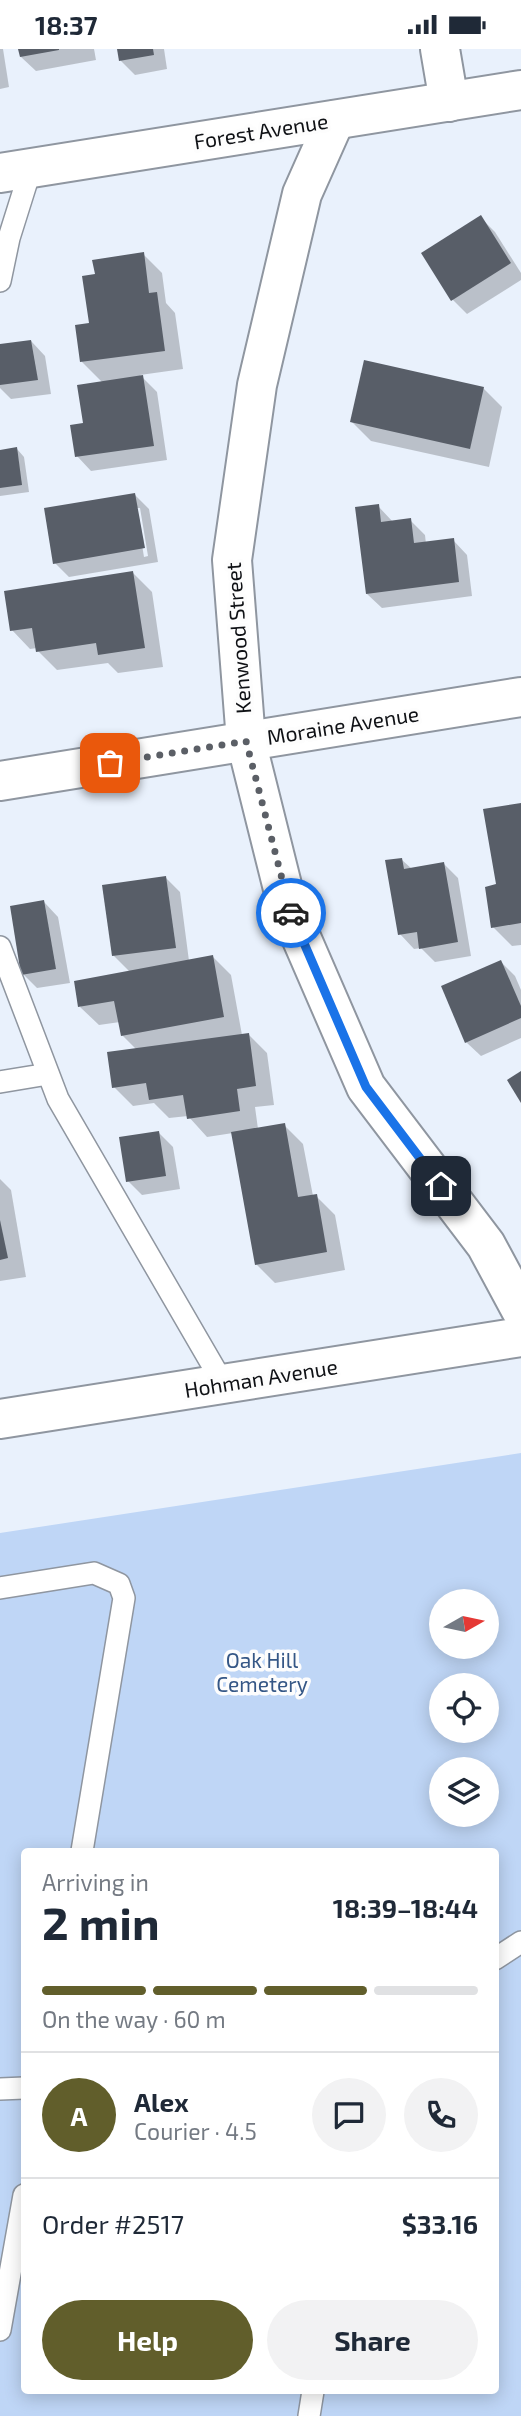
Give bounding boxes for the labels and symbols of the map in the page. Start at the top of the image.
street label: Forest Avenue [192,108,330,153]
street label: Kenwood Street [220,562,255,715]
street label: Moraine Avenue [265,700,421,749]
pin [80,733,140,793]
courier [256,878,326,948]
pin [411,1156,471,1216]
street label: Hohman Avenue [182,1353,339,1402]
north arrow [429,1589,499,1659]
park label: Oak Hill Cemetery [216,1647,308,1696]

